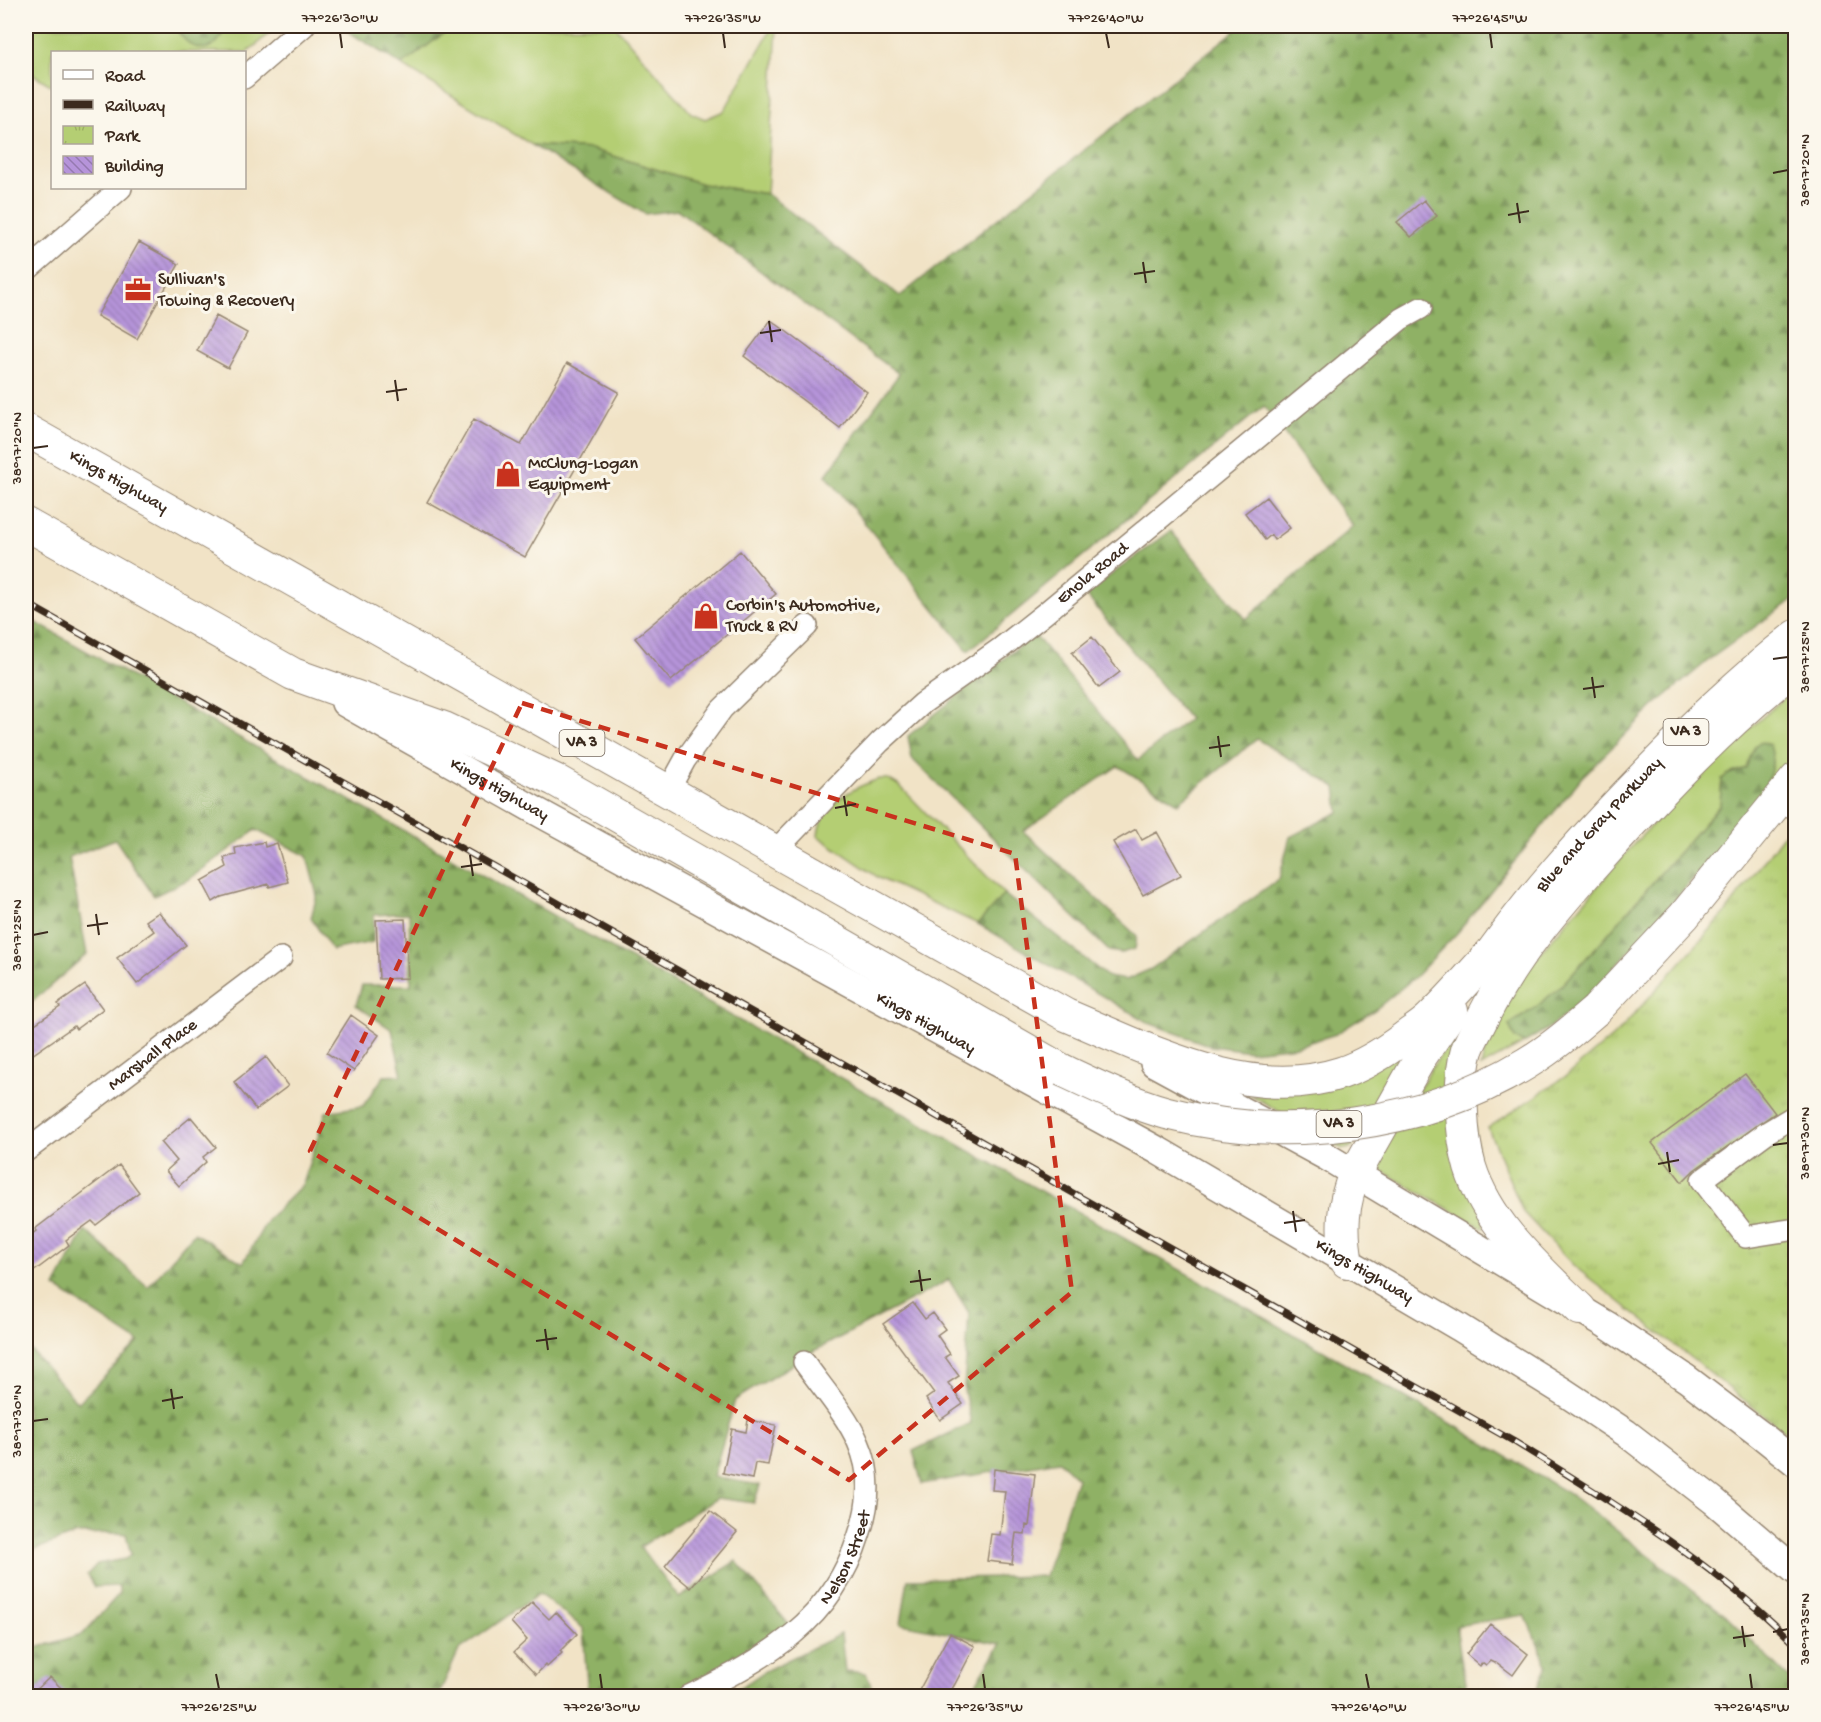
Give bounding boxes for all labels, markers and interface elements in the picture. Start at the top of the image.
text: 77°26'30"W [301,10,378,28]
text: 77°26'35"W [684,10,761,28]
text: 77°26'40"W [1067,10,1144,28]
text: 77°26'45"W [1451,10,1528,28]
legend [51,51,246,189]
text: Road [105,67,146,88]
text: Railway [105,97,165,118]
text: Park [104,127,141,148]
text: 38°17'20"N [1797,134,1815,207]
text: Building [104,157,164,178]
place label: Sullivan's Towing & Recovery [157,270,295,312]
office icon: Sullivan's Towing & Recovery [123,275,153,305]
text: 38°17'20"N [9,412,27,485]
street label: Kings Highway [65,446,172,518]
place label: McClung-Logan Equipment [528,454,638,496]
shop icon: McClung-Logan Equipment [493,459,523,489]
street label: Enola Road [1053,537,1134,609]
place label: Corbin's Automotive, Truck & RV [725,596,881,638]
shop icon: Corbin's Automotive, Truck & RV [691,601,721,631]
text: 38°17'25"N [1797,621,1815,694]
road number: VA 3 [1664,719,1708,745]
road number: VA 3 [560,730,604,756]
street label: Blue and Gray Parkway [1531,753,1667,898]
street label: Kings Highway [446,754,552,826]
text: 38°17'25"N [9,899,27,972]
street label: Kings Highway [872,988,979,1059]
street label: Marshall Place [104,1014,202,1096]
text: 38°17'30"N [1797,1106,1815,1180]
road number: VA 3 [1316,1111,1362,1137]
street label: Kings Highway [1311,1234,1417,1308]
text: 38°17'30"N [9,1384,27,1458]
street label: Nelson Street [815,1507,876,1609]
text: 38°17'35"N [1797,1593,1815,1666]
text: 77°26'25"W [180,1699,257,1717]
text: 77°26'30"W [563,1699,640,1717]
text: 77°26'35"W [946,1699,1023,1717]
text: 77°26'40"W [1330,1699,1407,1717]
text: 77°26'45"W [1713,1699,1790,1717]

